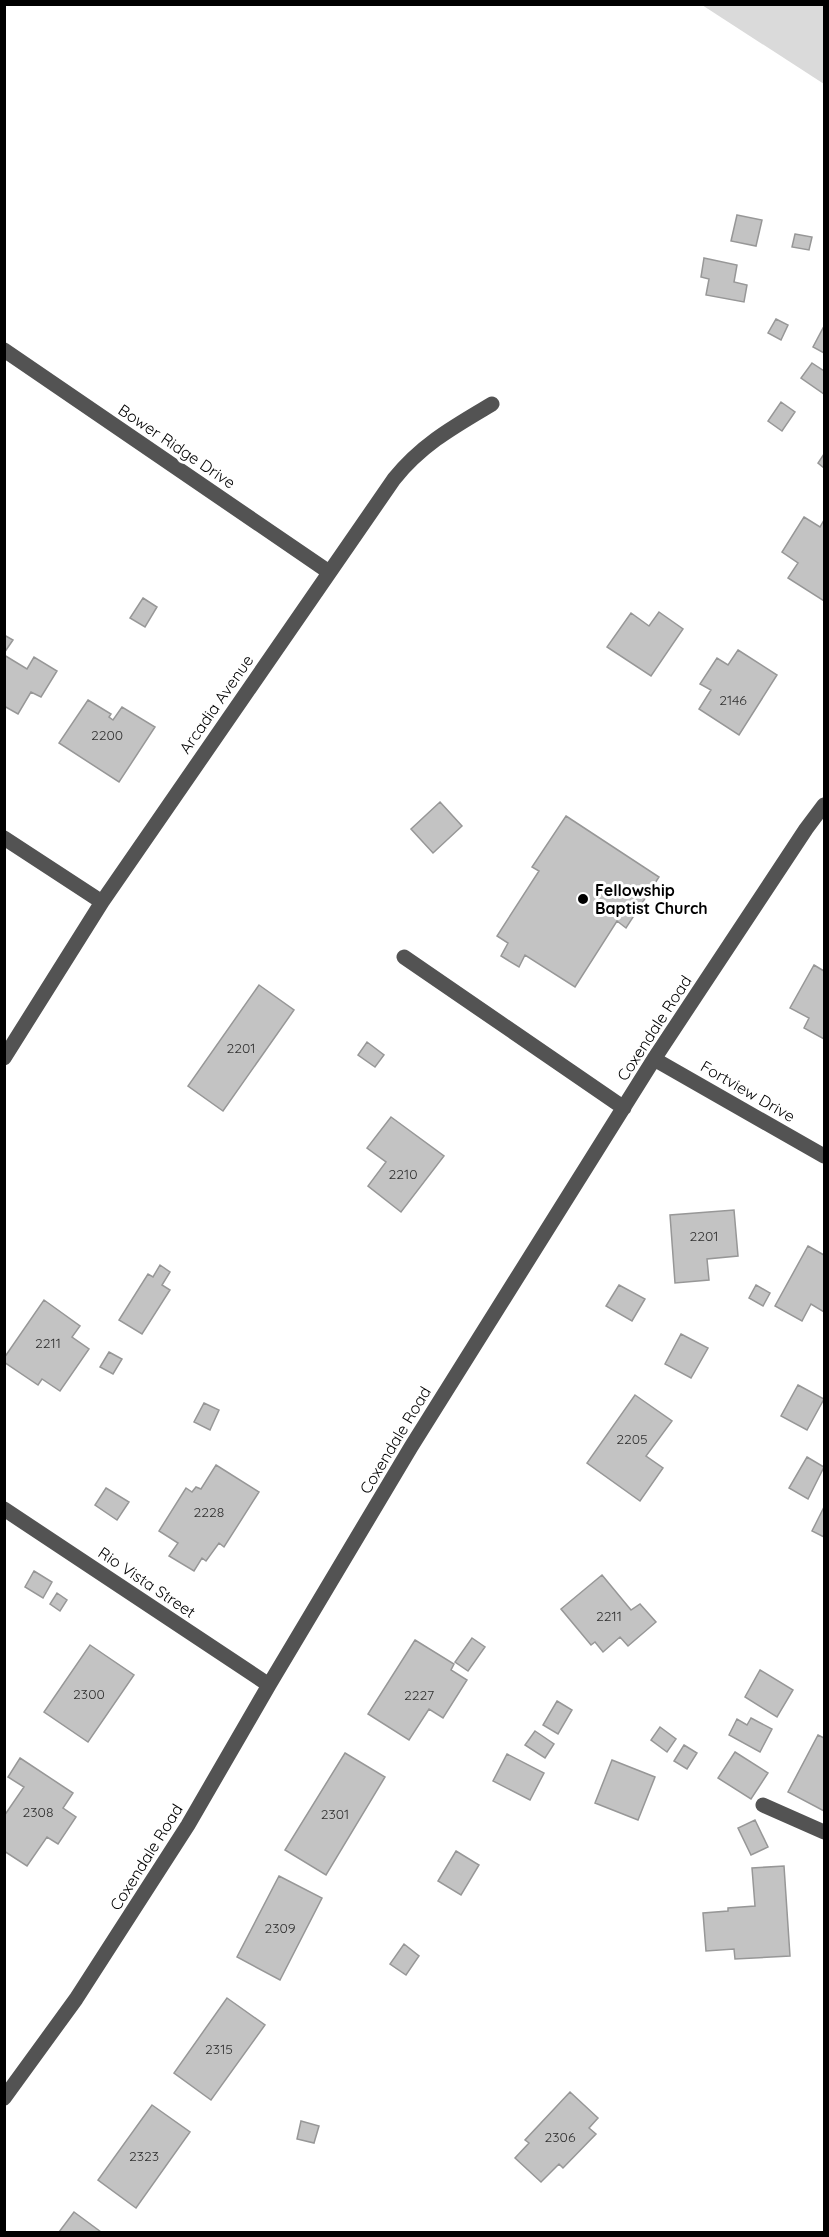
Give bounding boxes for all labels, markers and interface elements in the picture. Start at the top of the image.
street label: Bower Ridge Drive [115,399,239,493]
street label: Arcadia Avenue [175,651,257,757]
house number: 2146 [719,691,747,709]
house number: 2200 [91,726,123,744]
place label: Fellowship Baptist Church [595,880,708,918]
marker: Fellowship Baptist Church [576,892,590,906]
street label: Coxendale Road [612,971,696,1085]
house number: 2201 [226,1039,256,1057]
street label: Fortview Drive [697,1056,799,1126]
house number: 2210 [388,1165,418,1183]
house number: 2201 [689,1227,719,1245]
house number: 2211 [35,1334,61,1352]
street label: Coxendale Road [355,1383,435,1497]
house number: 2205 [616,1430,648,1448]
house number: 2228 [194,1503,224,1521]
street label: Rio Vista Street [95,1542,199,1622]
house number: 2211 [596,1607,622,1625]
house number: 2300 [73,1685,105,1703]
house number: 2227 [404,1686,434,1704]
street label: Coxendale Road [105,1800,187,1914]
house number: 2308 [23,1803,53,1821]
house number: 2301 [321,1805,349,1823]
house number: 2309 [264,1919,296,1937]
house number: 2315 [205,2040,233,2058]
house number: 2306 [545,2128,576,2146]
house number: 2323 [129,2147,159,2165]

